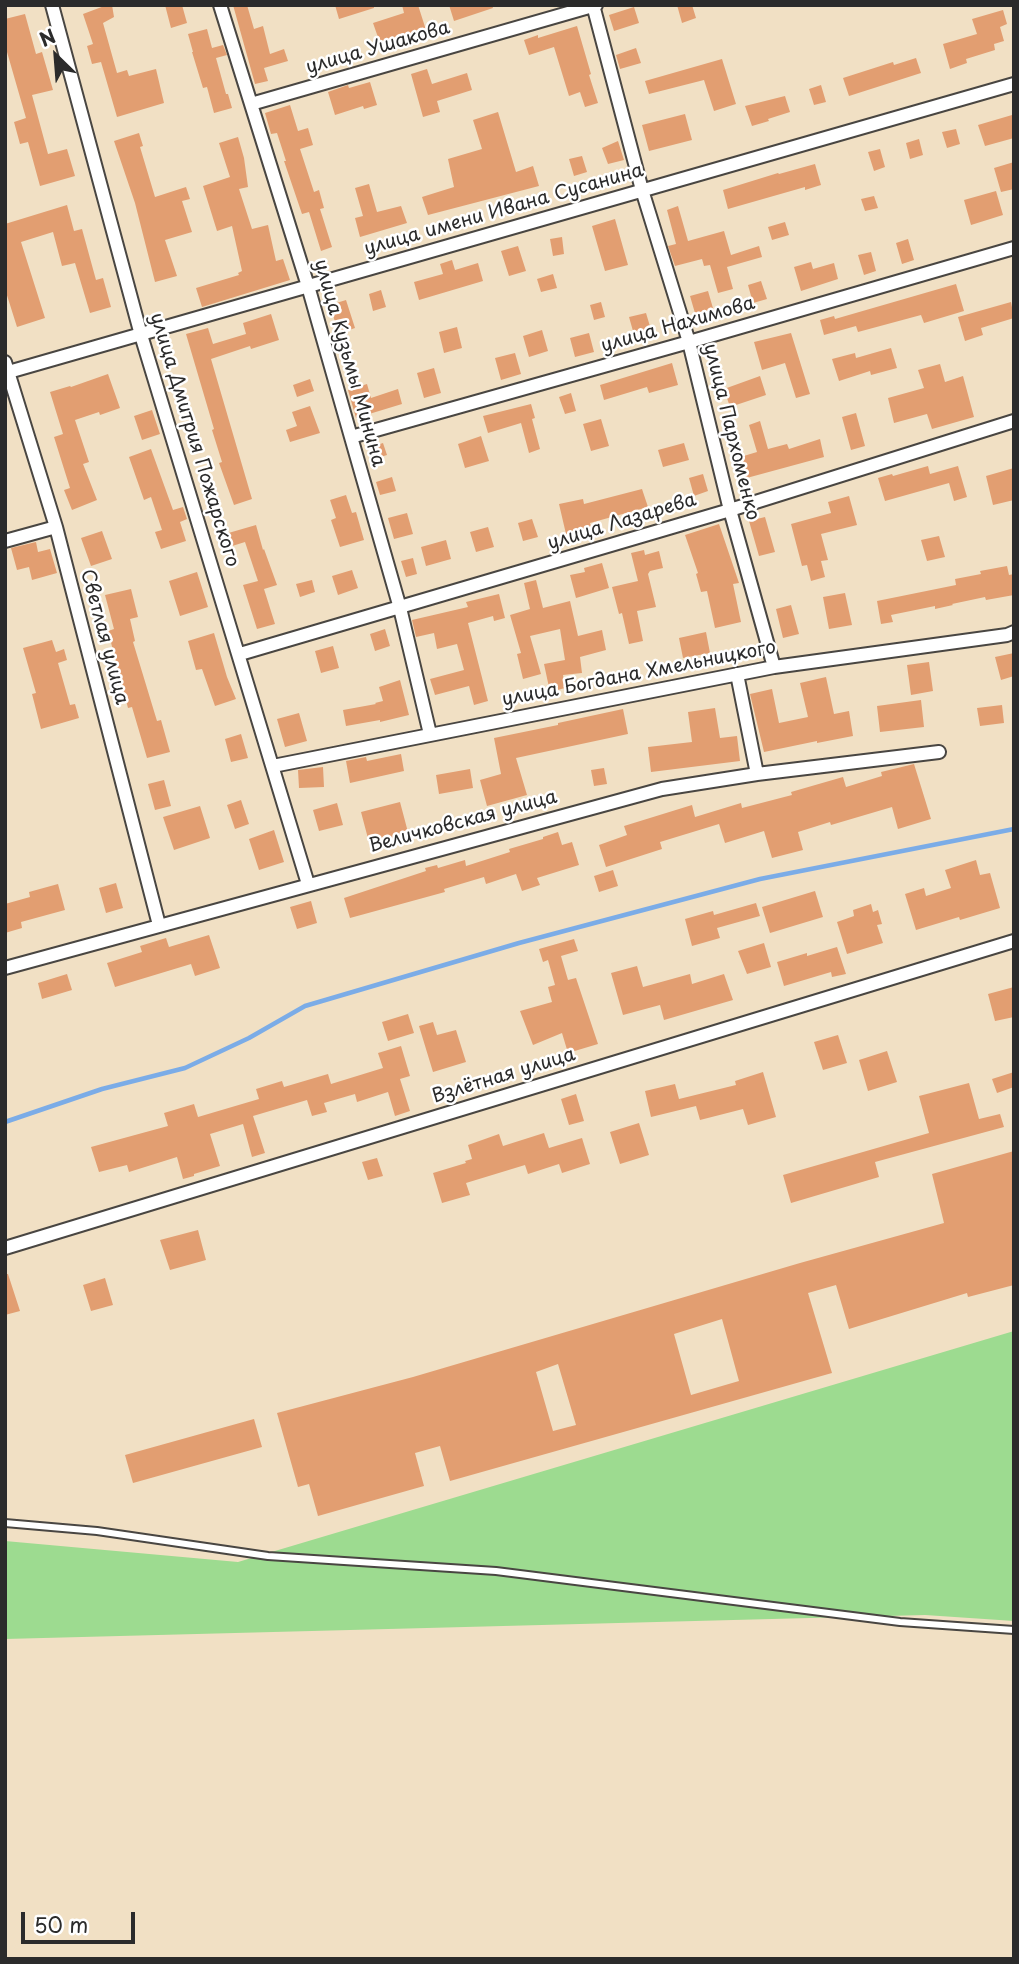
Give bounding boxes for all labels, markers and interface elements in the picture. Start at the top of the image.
street label: улица Ушакова [303,17,453,79]
north arrow [21,21,91,91]
text: N [34,21,60,53]
street label: улица имени Ивана Сусанина [362,159,646,261]
street label: улица Кузьмы Минина [308,257,390,469]
street label: улица Нахимова [598,292,758,358]
street label: улица Дмитрия Пожарского [144,310,244,570]
street label: улица Пархоменко [698,341,764,523]
street label: улица Лазарева [545,489,699,555]
street label: Светлая улица [75,567,133,707]
street label: улица Богдана Хмельницкого [500,636,778,712]
street label: Величковская улица [366,786,560,858]
street label: Взлётная улица [430,1043,578,1109]
scale bar [24,1898,138,1942]
text: 50 m [34,1908,88,1940]

